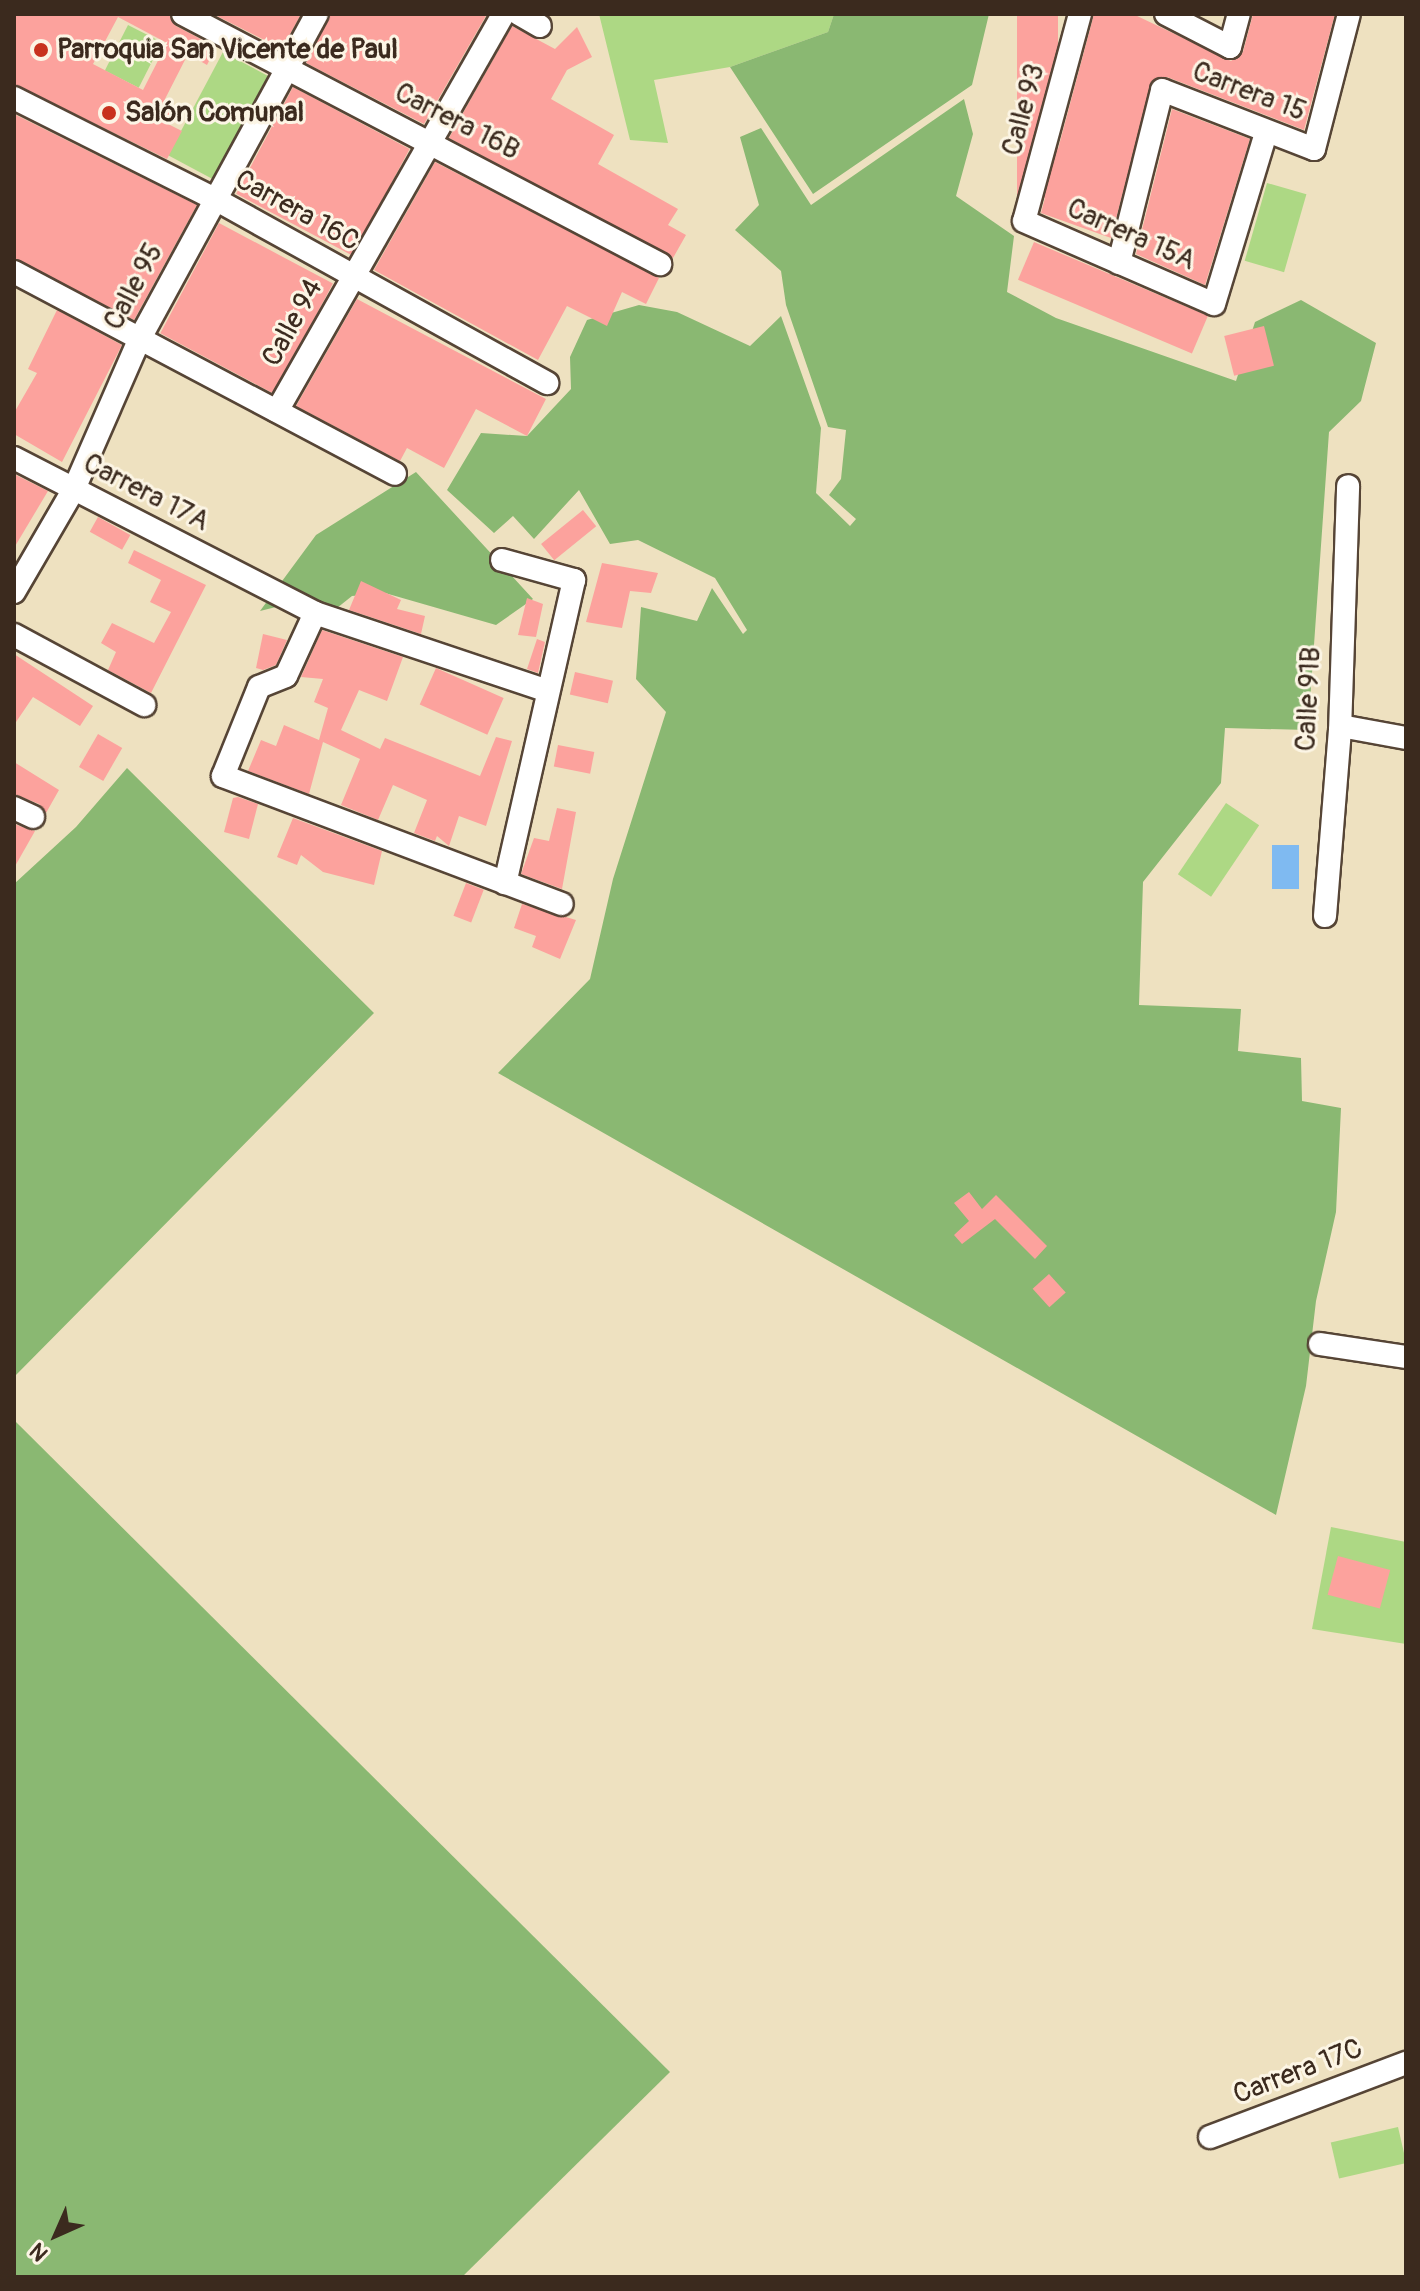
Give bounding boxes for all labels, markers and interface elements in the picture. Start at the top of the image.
place label: Parroquia San Vicente de Paul [57,33,398,67]
marker: Parroquia San Vicente de Paul [32,41,50,59]
street label: Carrera 15 [1188,55,1310,129]
street label: Calle 93 [996,60,1052,160]
street label: Carrera 16B [389,76,525,168]
place label: Salón Comunal [125,96,304,130]
marker: Salón Comunal [100,104,118,122]
street label: Carrera 16C [229,163,365,259]
street label: Carrera 15A [1062,192,1200,278]
street label: Calle 95 [97,238,171,336]
street label: Calle 94 [255,274,331,372]
street label: Carrera 17A [78,447,214,539]
street label: Calle 91B [1289,646,1329,752]
street label: Carrera 17C [1229,2032,1367,2112]
north arrow [16,2195,96,2275]
text: N [24,2237,54,2267]

